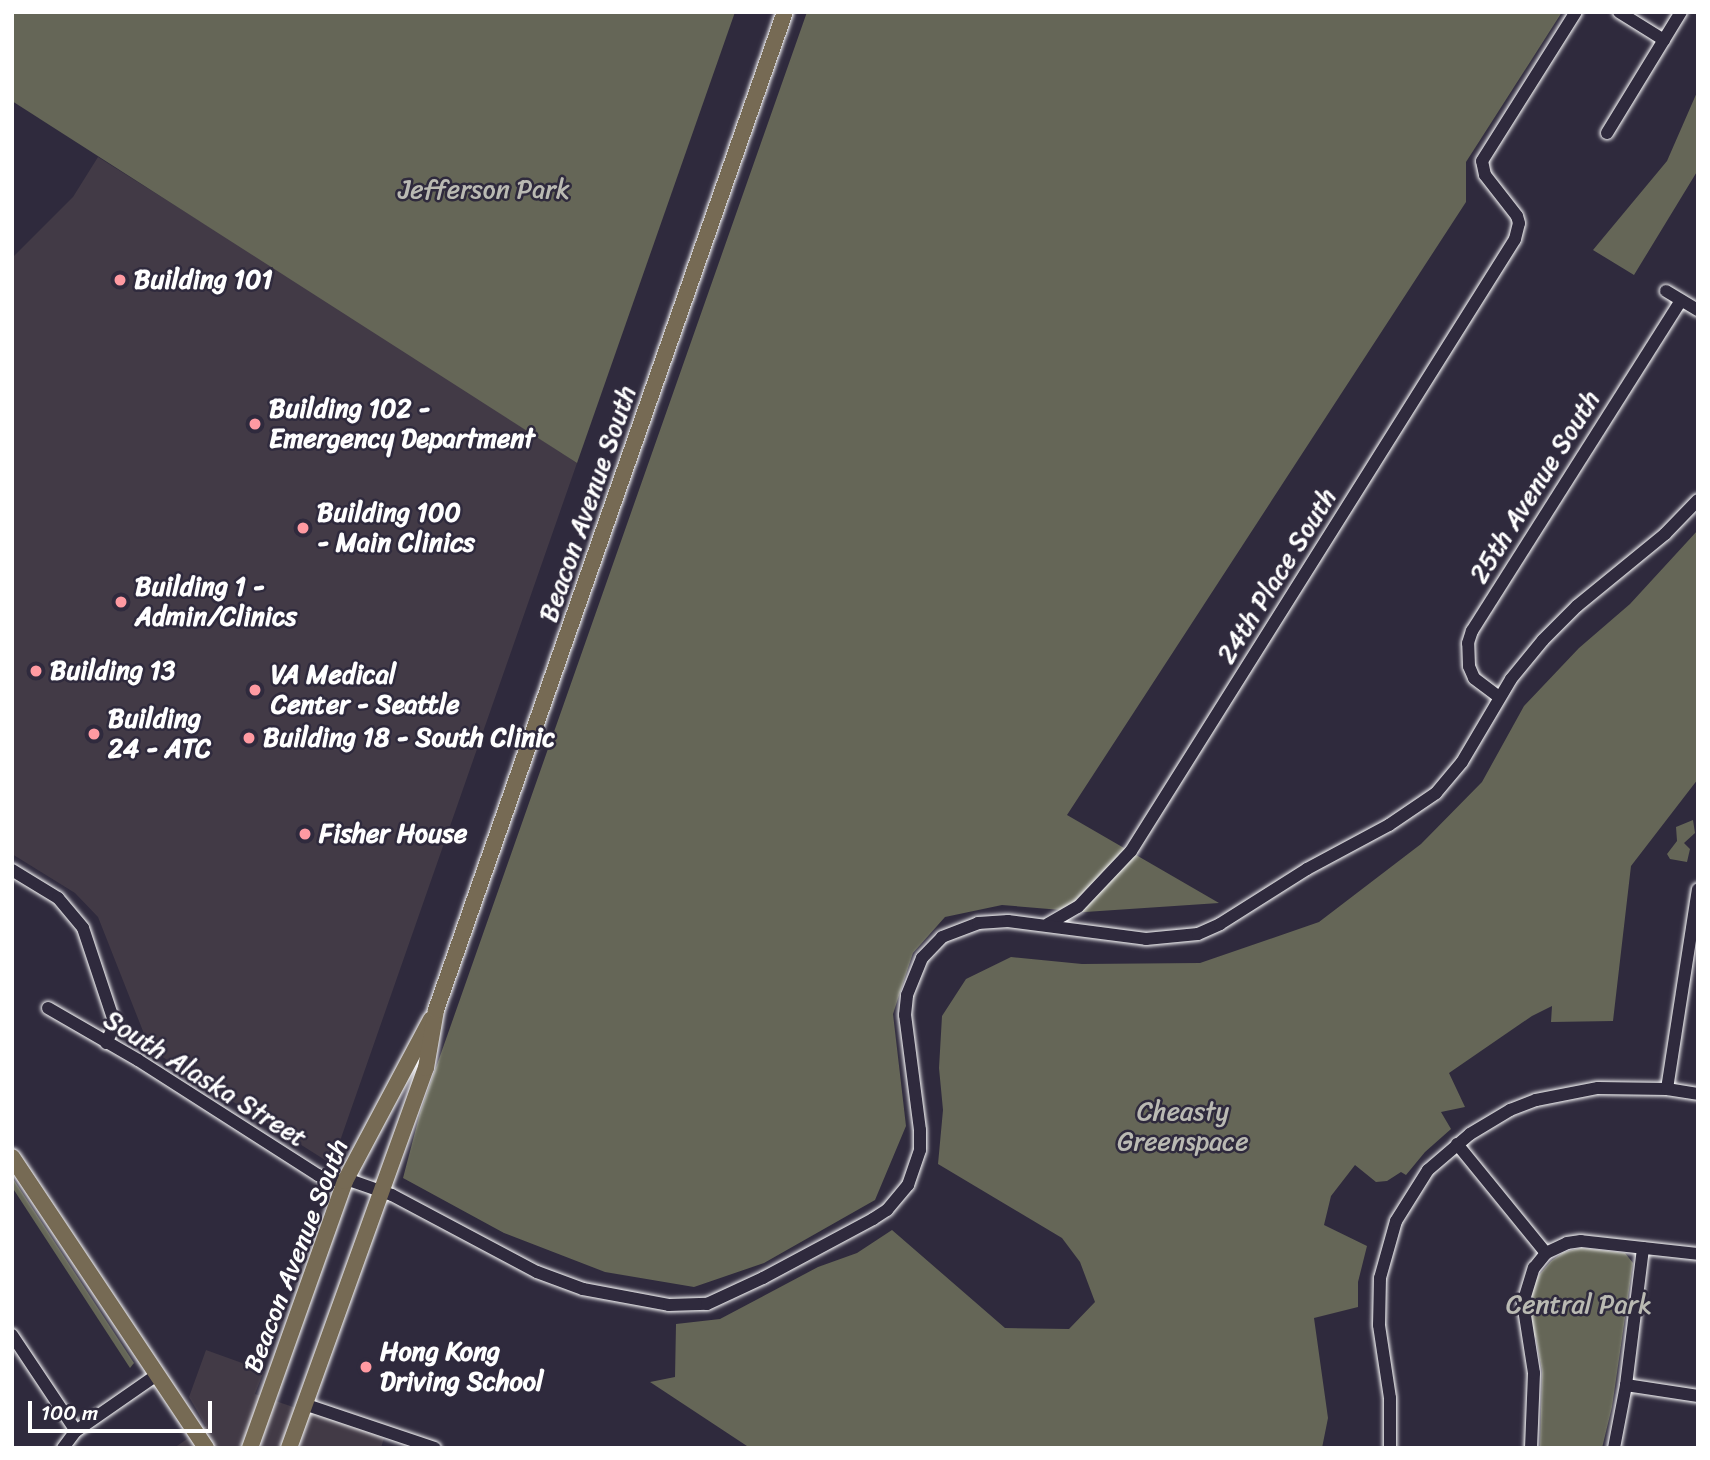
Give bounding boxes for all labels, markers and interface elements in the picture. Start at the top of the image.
park label: Jefferson Park [398,174,570,206]
place label: Building 101 [134,264,273,296]
marker: Building 101 [112,272,128,288]
street label: Beacon Avenue South [533,382,643,626]
street label: 25th Avenue South [1463,385,1607,589]
place label: Building 102 - Emergency Department [269,393,535,454]
marker: Building 102 - Emergency Department [247,416,263,432]
street label: 24th Place South [1211,483,1343,669]
place label: Building 100 - Main Clinics [317,497,475,558]
marker: Building 100 - Main Clinics [295,520,311,536]
place label: Building 1 - Admin/Clinics [135,571,297,632]
marker: Building 1 - Admin/Clinics [113,594,129,610]
place label: Building 13 [50,655,175,687]
place label: VA Medical Center - Seattle [271,659,460,720]
marker: Building 13 [28,663,44,679]
marker: VA Medical Center - Seattle [245,680,265,700]
place label: Building 24 - ATC [108,703,211,764]
place label: Building 18 - South Clinic [263,722,555,754]
marker: Building 24 - ATC [86,726,102,742]
marker: Building 18 - South Clinic [241,730,257,746]
place label: Fisher House [319,818,467,850]
marker: Fisher House [297,826,313,842]
street label: South Alaska Street [98,1004,312,1154]
park label: Cheasty Greenspace [1117,1096,1249,1158]
street label: Beacon Avenue South [237,1135,355,1377]
park label: Central Park [1506,1289,1652,1321]
place label: Hong Kong Driving School [380,1336,543,1398]
marker: Hong Kong Driving School [358,1359,374,1375]
scale bar [32,1386,215,1430]
text: 100 m [41,1394,98,1432]

